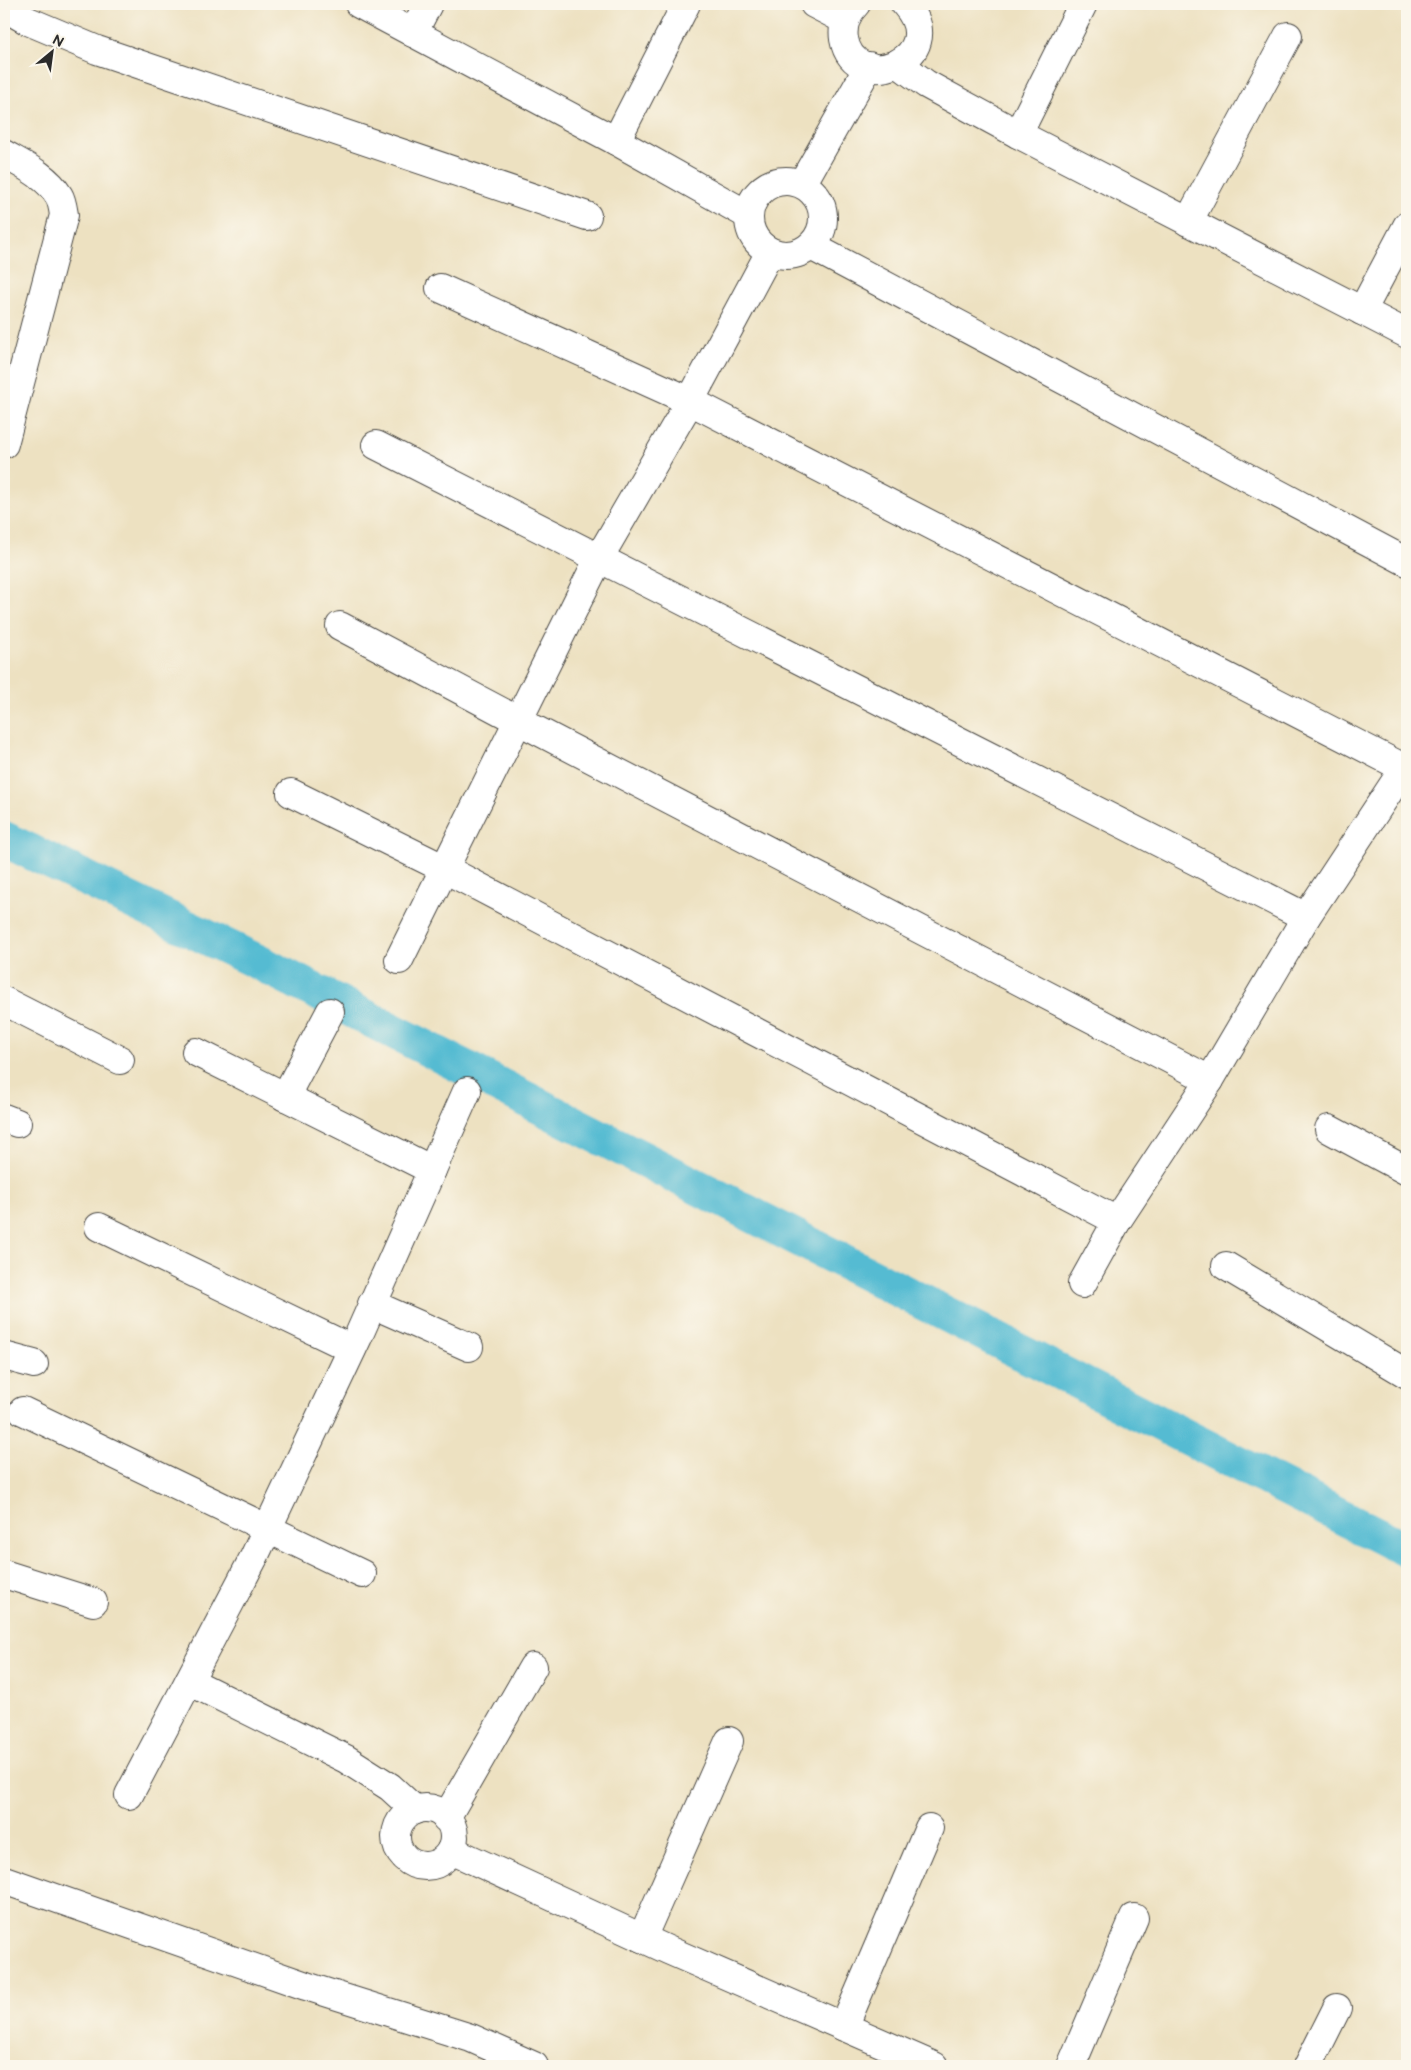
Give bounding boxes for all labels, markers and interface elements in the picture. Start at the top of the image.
north arrow [28,28,78,78]
text: N [49,31,67,51]

